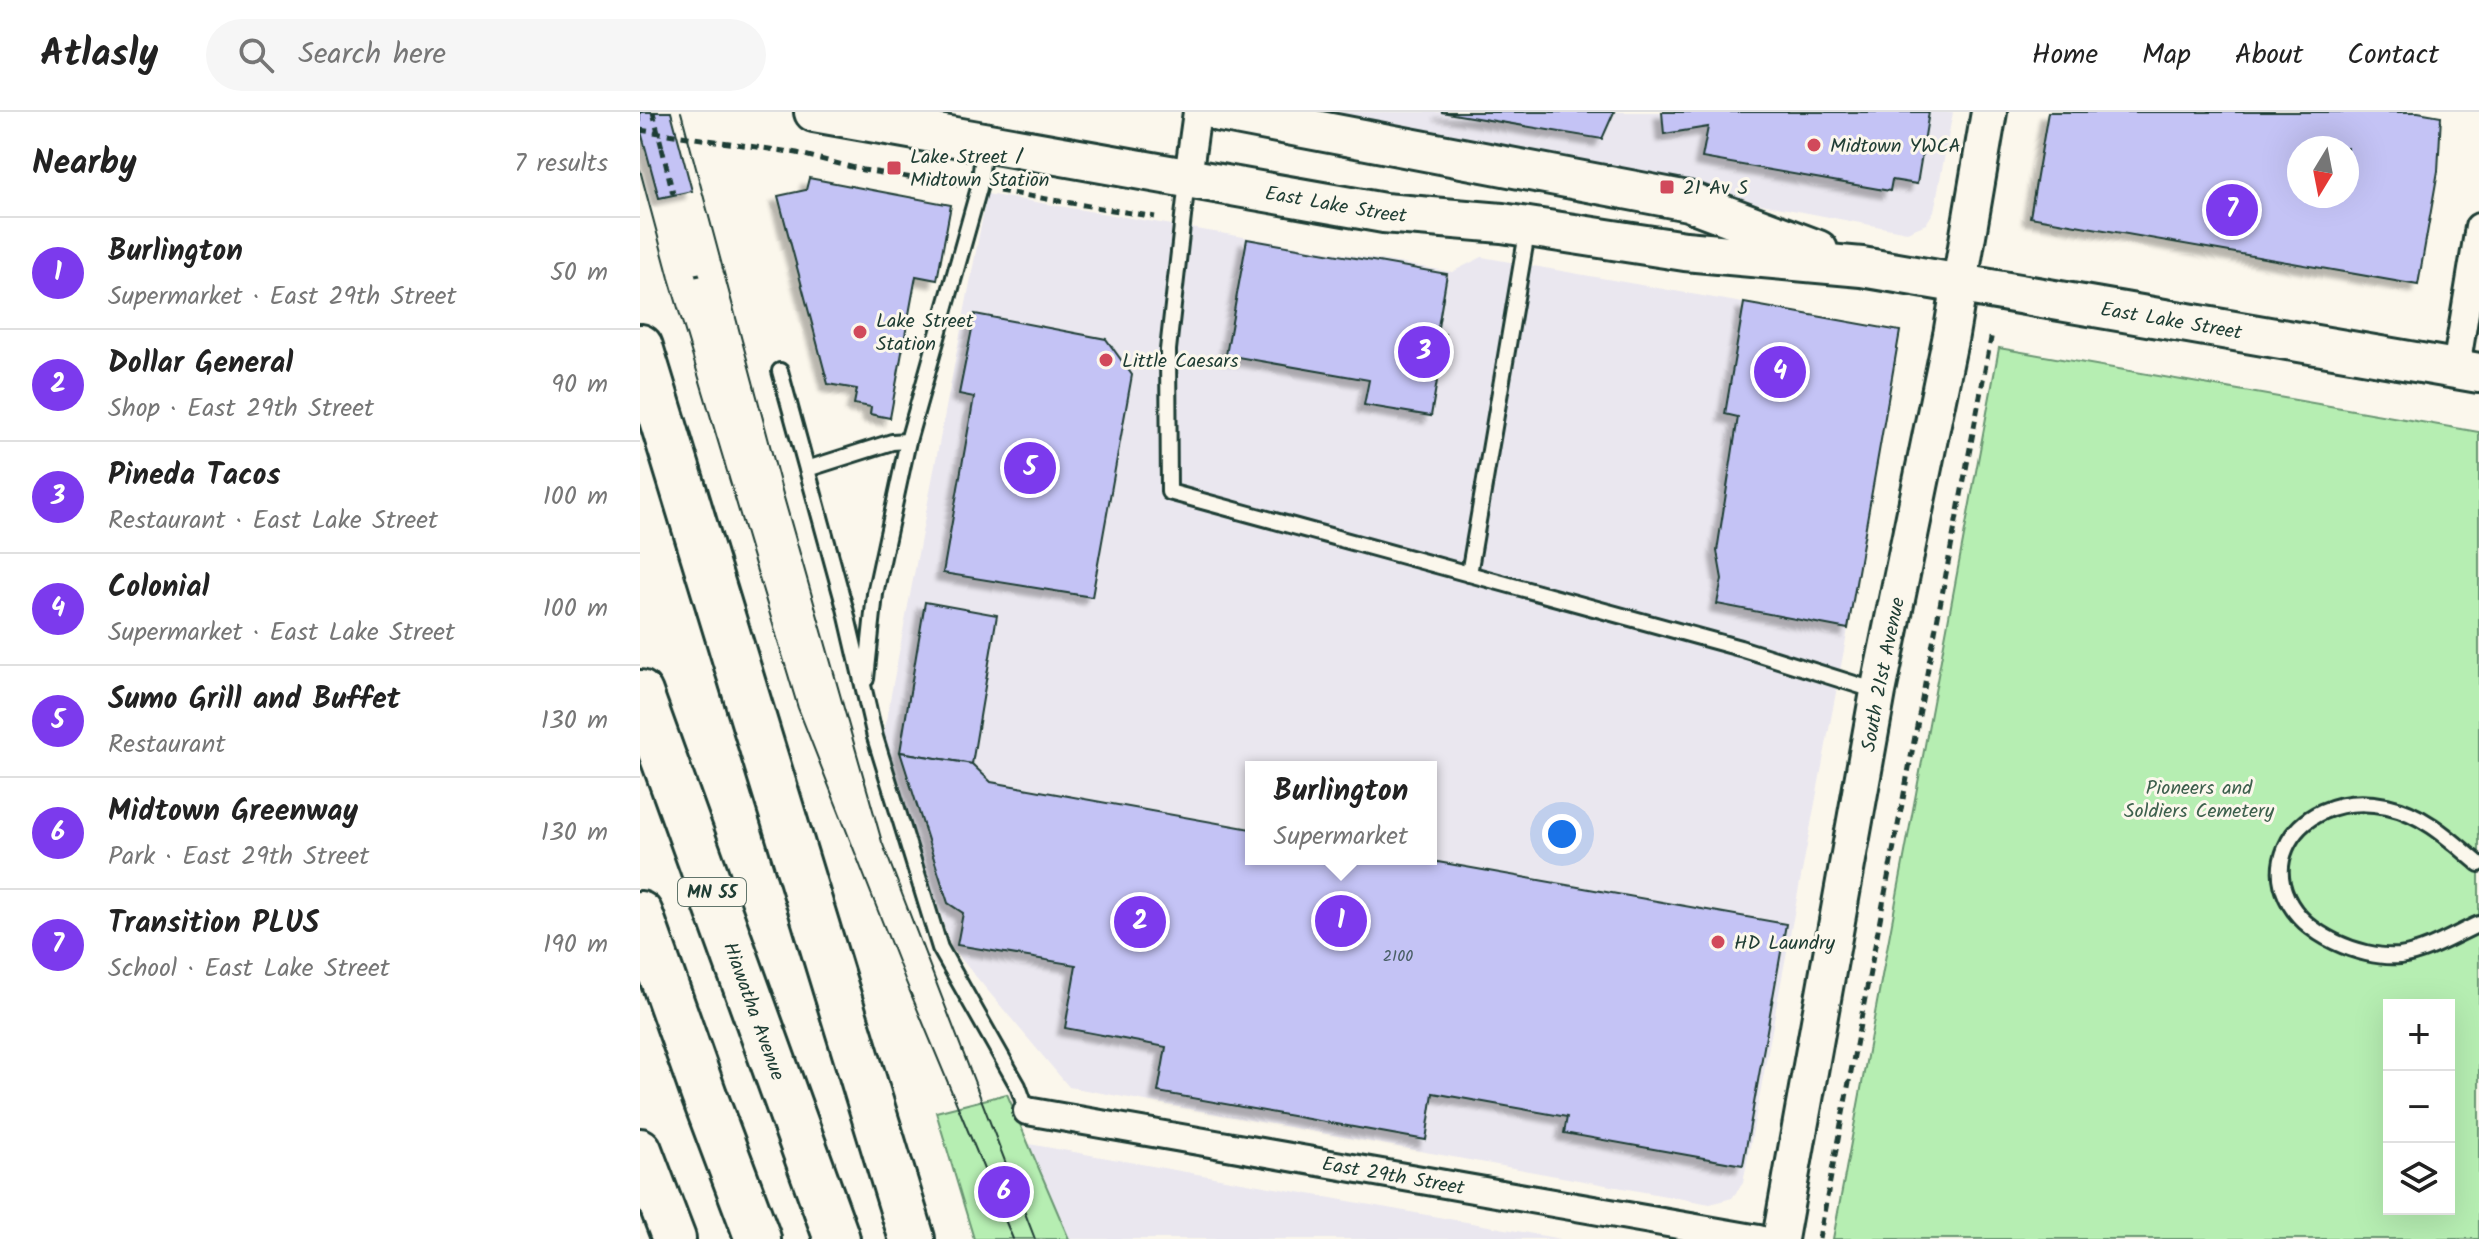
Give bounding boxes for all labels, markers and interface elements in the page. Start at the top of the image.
search box [206,19,766,91]
text: Atlasly [40,25,158,85]
text: Search here [298,31,446,79]
icon: search [234,33,278,77]
text: Home [2032,33,2098,78]
text: Map [2142,33,2191,78]
text: About [2235,33,2303,78]
text: Contact [2347,33,2439,78]
place label: Midtown YWCA [1830,131,1961,163]
marker: Midtown YWCA [1805,136,1823,154]
north arrow [2287,136,2359,208]
text: Nearby [32,137,137,191]
place label: Lake Street / Midtown Station [910,142,1049,197]
text: 7 results [514,143,608,185]
marker: Lake Street / Midtown Station [885,159,903,177]
place label: 21 Av S [1683,173,1749,205]
street label: East Lake Street [1262,178,1408,233]
marker: 21 Av S [1658,178,1676,196]
pin: 7 [2206,180,2258,240]
text: Burlington [108,228,243,276]
text: 1 [54,252,62,294]
text: 50 m [550,252,608,294]
text: Supermarket · East 29th Street [108,276,457,318]
street label: East Lake Street [2098,294,2244,350]
place label: Lake Street Station [876,306,974,361]
pin: 3 [1398,322,1450,382]
marker: Lake Street Station [851,323,869,341]
text: Dollar General [108,340,293,388]
pin: 4 [1754,342,1806,402]
place label: Little Caesars [1122,346,1239,378]
marker: Little Caesars [1097,351,1115,369]
text: 2 [50,364,66,406]
text: 90 m [551,364,608,406]
text: Shop · East 29th Street [108,388,374,430]
pin: 5 [1004,438,1056,498]
text: Pineda Tacos [108,452,281,500]
text: 3 [51,476,65,518]
text: 100 m [543,476,608,518]
text: Restaurant · East Lake Street [108,500,438,542]
text: Colonial [108,564,210,612]
text: 4 [51,588,65,630]
text: 100 m [543,588,608,630]
street label: South 21st Avenue [1854,594,1915,754]
text: Supermarket · East Lake Street [108,612,455,654]
text: Sumo Grill and Buffet [108,676,400,724]
text: 5 [51,700,65,742]
text: 130 m [541,700,608,742]
text: Restaurant [108,724,225,766]
popup [1245,761,1437,865]
text: Burlington [1274,768,1408,816]
park label: Pioneers and Soldiers Cemetery [2124,773,2275,828]
text: Midtown Greenway [108,788,358,836]
text: 6 [51,812,65,854]
text: 130 m [541,812,608,854]
your location [1542,814,1582,854]
text: Supermarket [1274,816,1408,858]
text: Park · East 29th Street [108,836,369,878]
road number: MN 55 [678,878,746,906]
pin: 1 [1315,891,1367,951]
pin: 2 [1114,892,1166,952]
text: Transition PLUS [108,900,319,948]
text: 7 [52,924,64,966]
text: 190 m [543,924,608,966]
place label: HD Laundry [1734,928,1835,960]
marker: HD Laundry [1709,933,1727,951]
street label: Hiawatha Avenue [713,938,793,1085]
house number: 2100 [1383,944,1413,969]
text: School · East Lake Street [108,948,390,990]
map controls [2383,999,2455,1215]
button: + [2383,999,2455,1071]
button: − [2383,1071,2455,1143]
button: layers [2383,1143,2455,1215]
street label: East 29th Street [1319,1149,1467,1205]
pin: 6 [978,1162,1030,1222]

